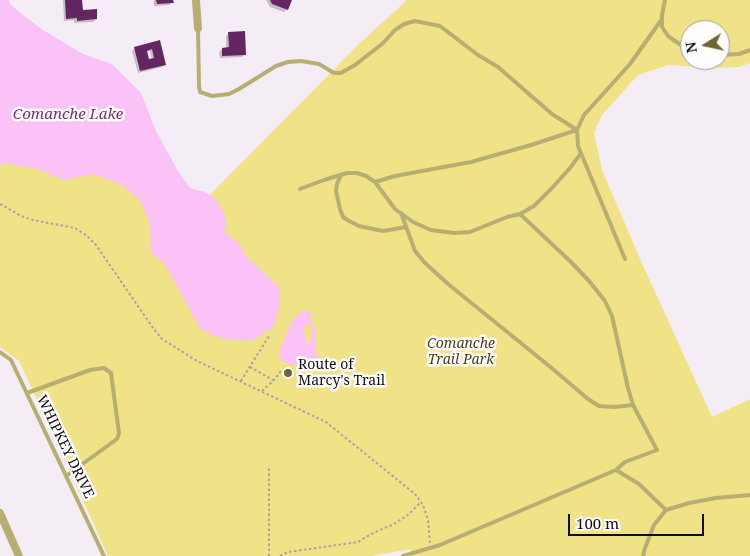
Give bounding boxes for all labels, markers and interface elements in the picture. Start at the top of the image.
north arrow [680,20,730,70]
text: N [680,40,701,55]
water label: Comanche Lake [13,106,123,124]
park label: Comanche Trail Park [427,336,495,368]
place label: Route of Marcy's Trail [298,357,385,390]
marker: Route of Marcy's Trail [282,367,294,379]
street label: WHIPKEY DRIVE [33,393,97,501]
scale bar [570,504,706,536]
text: 100 m [576,513,619,533]

